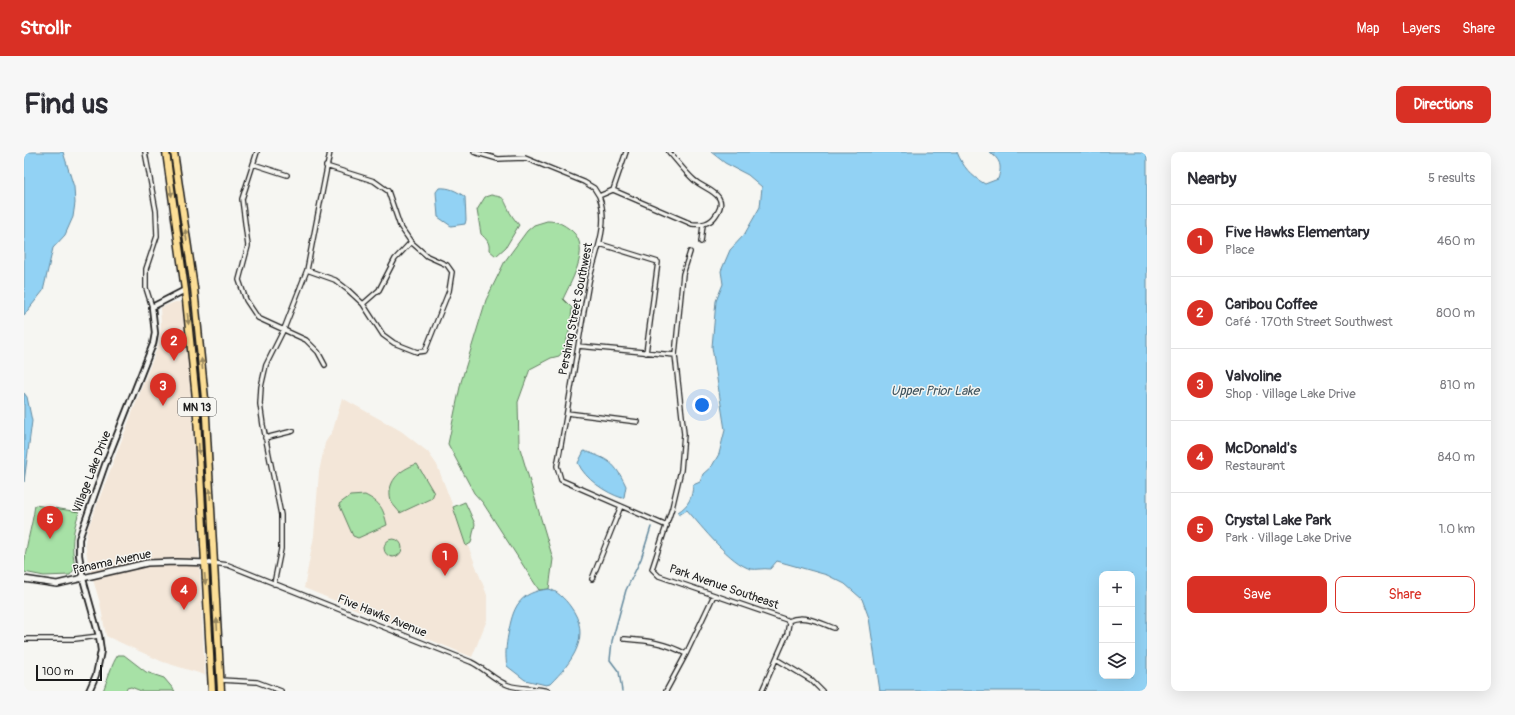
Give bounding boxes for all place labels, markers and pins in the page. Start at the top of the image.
pin: 2 [161,328,187,361]
pin: 3 [150,373,176,406]
pin: 5 [37,506,63,539]
pin: 1 [432,543,458,576]
pin: 4 [171,577,197,610]

